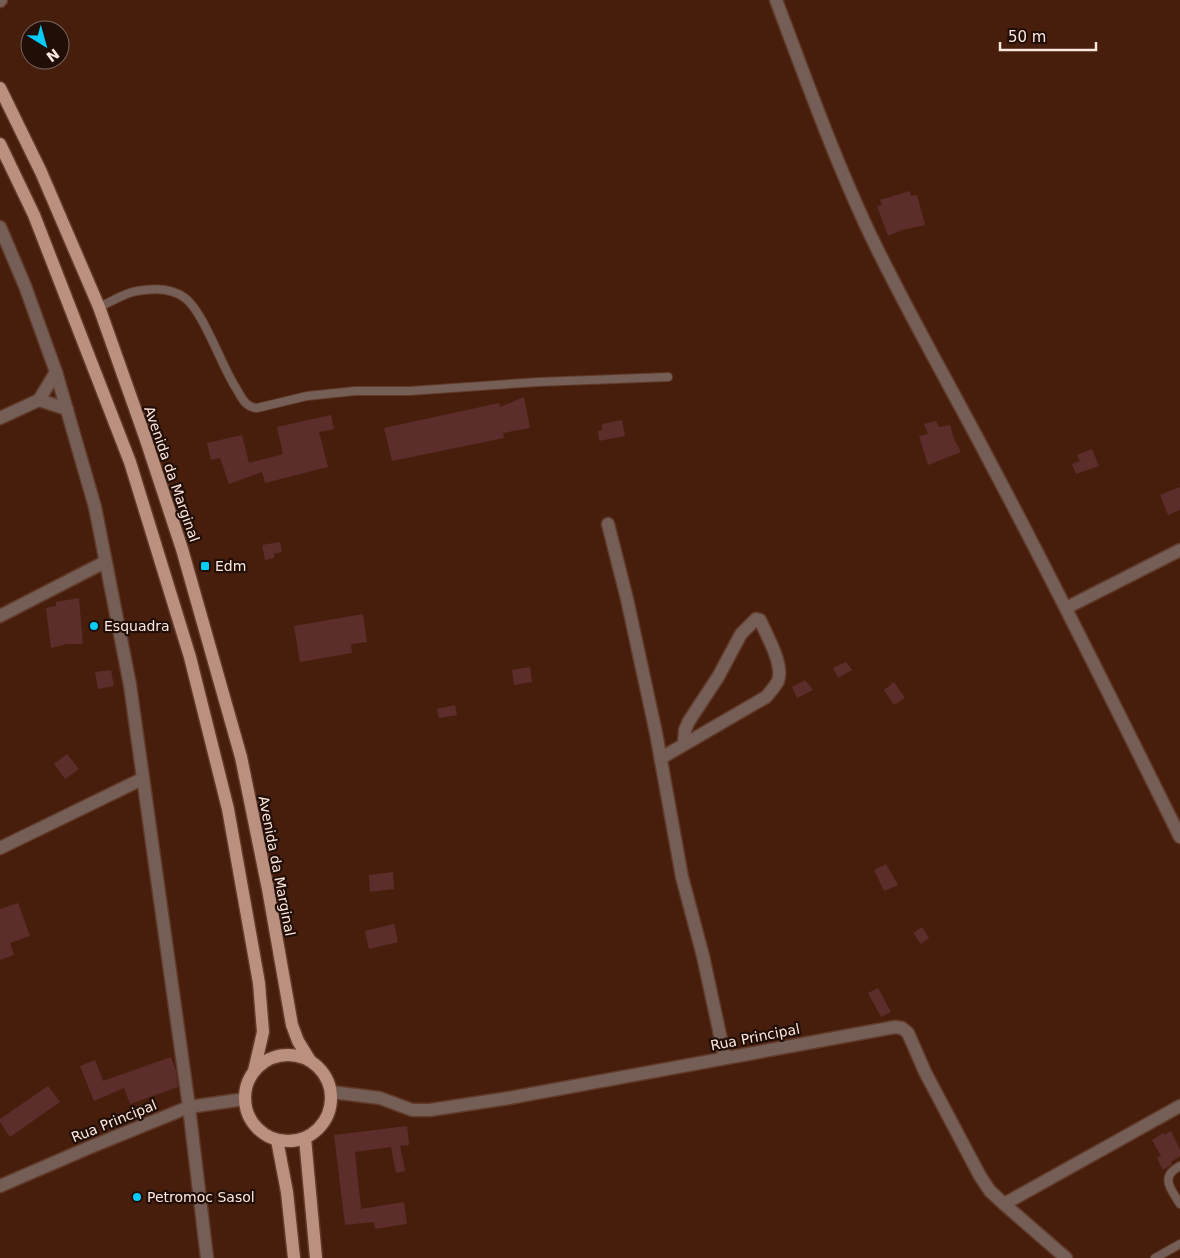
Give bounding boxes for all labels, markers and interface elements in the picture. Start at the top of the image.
north arrow [20,20,70,70]
scale bar [1000,20,1096,52]
text: 50 m [1008,28,1046,46]
text: N [43,45,62,65]
street label: Avenida da Marginal [141,404,203,544]
place label: Edm [215,558,246,574]
marker: Edm [199,560,211,572]
place label: Esquadra [104,618,170,634]
marker: Esquadra [88,620,100,632]
street label: Avenida da Marginal [256,795,298,937]
street label: Rua Principal [709,1020,801,1054]
street label: Rua Principal [69,1097,159,1145]
place label: Petromoc Sasol [147,1189,255,1205]
marker: Petromoc Sasol [131,1191,143,1203]

